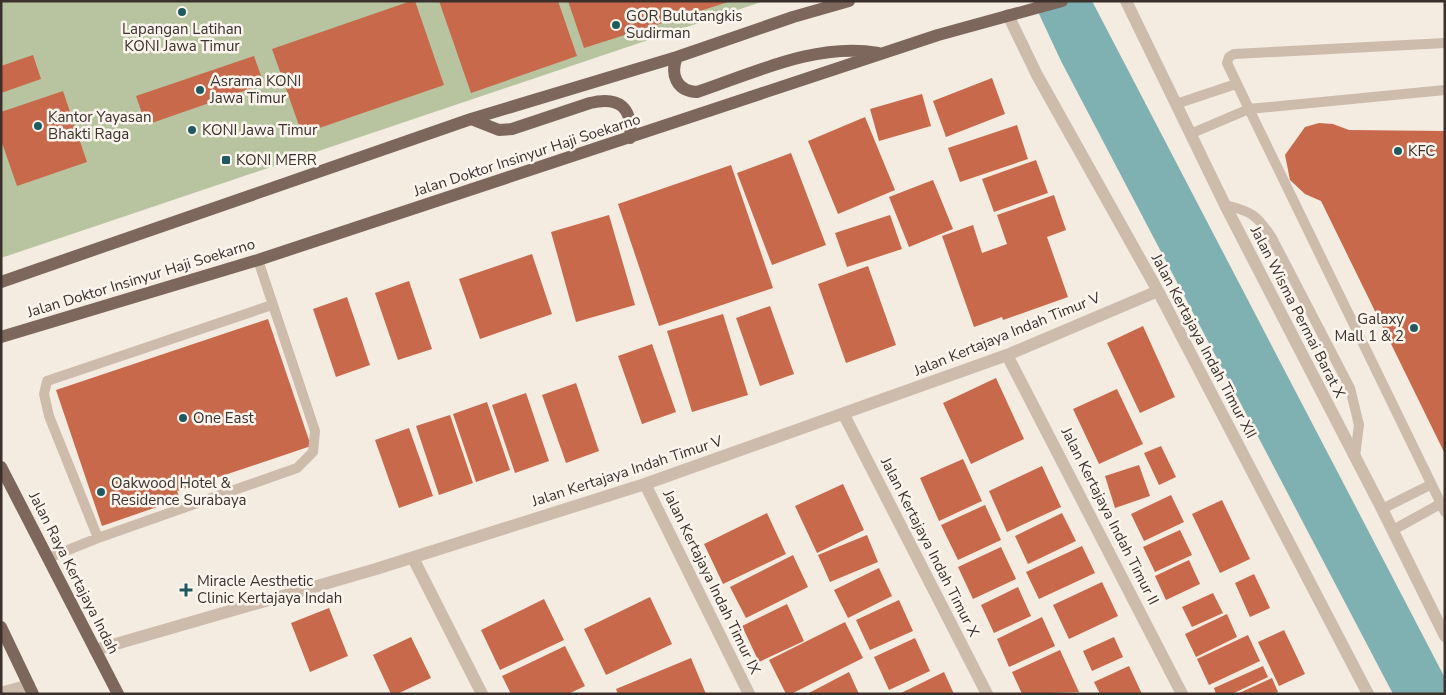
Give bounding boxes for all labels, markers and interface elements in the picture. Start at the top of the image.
marker: Lapangan Latihan KONI Jawa Timur [176,6,188,18]
place label: GOR Bulutangkis Sudirman [626,6,742,43]
place label: Lapangan Latihan KONI Jawa Timur [122,19,242,56]
marker: GOR Bulutangkis Sudirman [610,19,622,31]
place label: Asrama KONI Jawa Timur [209,71,301,108]
marker: Asrama KONI Jawa Timur [194,84,206,96]
place label: Kantor Yayasan Bhakti Raga [48,107,151,144]
street label: Jalan Doktor Insinyur Haji Soekarno [410,109,643,201]
marker: Kantor Yayasan Bhakti Raga [32,120,44,132]
place label: KONI Jawa Timur [202,120,318,140]
marker: KONI Jawa Timur [186,124,198,136]
place label: KFC [1408,141,1435,161]
marker: KFC [1392,145,1404,157]
place label: KONI MERR [236,150,317,170]
marker: KONI MERR [220,154,232,166]
street label: Jalan Wisma Permai Barat X [1245,222,1350,402]
street label: Jalan Doktor Insinyur Haji Soekarno [24,234,257,323]
street label: Jalan Kertajaya Indah Timur XII [1146,249,1261,442]
street label: Jalan Kertajaya Indah Timur V [910,287,1104,381]
place label: Galaxy Mall 1 & 2 [1334,309,1404,346]
marker: Galaxy Mall 1 & 2 [1408,322,1420,334]
place label: One East [193,408,255,428]
marker: One East [177,412,189,424]
street label: Jalan Kertajaya Indah Timur II [1056,423,1164,608]
street label: Jalan Kertajaya Indah Timur V [528,430,725,512]
street label: Jalan Kertajaya Indah Timur X [876,453,984,640]
place label: Oakwood Hotel & Residence Surabaya [111,473,246,510]
marker: Oakwood Hotel & Residence Surabaya [95,486,107,498]
street label: Jalan Kertajaya Indah Timur IX [658,486,765,678]
street label: Jalan Raya Kertajaya Indah [24,488,124,657]
place label: Miracle Aesthetic Clinic Kertajaya Indah [197,571,342,608]
marker: Miracle Aesthetic Clinic Kertajaya Indah [179,583,193,597]

